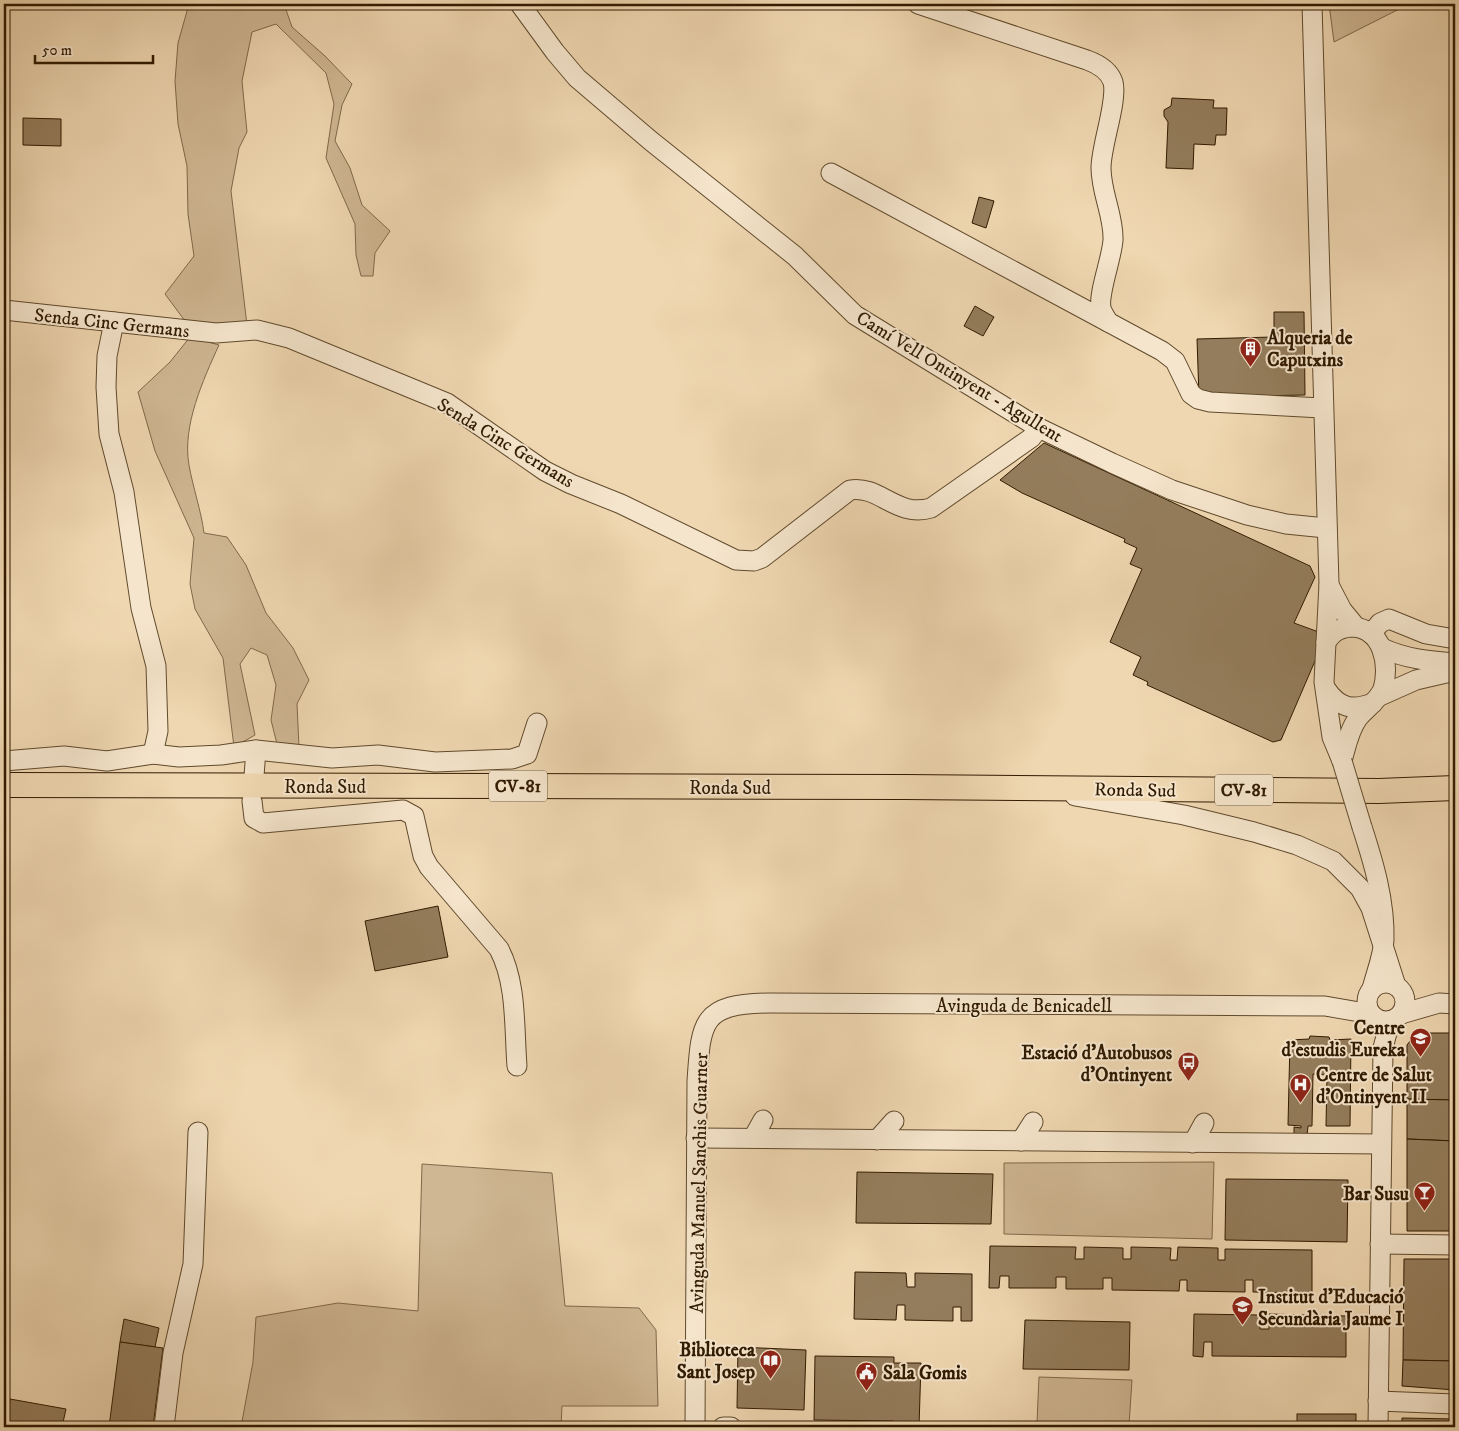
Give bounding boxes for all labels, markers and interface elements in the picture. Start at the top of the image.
scale bar [35,32,152,64]
text: 50 m [42,41,72,60]
street label: Senda Cinc Germans [33,304,190,343]
street label: Camí Vell Ontinyent - Agullent [852,306,1067,448]
place label: Alqueria de Caputxins [1266,327,1353,372]
building icon: Alqueria de Caputxins [1239,336,1263,367]
street label: Senda Cinc Germans [433,393,578,493]
road number: CV-81 [489,770,547,801]
road number: CV-81 [1215,774,1273,806]
street label: Ronda Sud [284,776,366,799]
street label: Ronda Sud [689,777,771,800]
street label: Ronda Sud [1094,778,1177,803]
street label: Avinguda de Benicadell [936,995,1112,1018]
place label: Centre d'estudis Eureka [1282,1017,1406,1062]
school or university icon: Centre d'estudis Eureka [1409,1026,1433,1057]
place label: Estació d'Autobusos d'Ontinyent [1021,1042,1173,1087]
bus stop icon: Estació d'Autobusos d'Ontinyent [1176,1051,1200,1082]
street label: Avinguda Manuel Sanchis Guarner [686,1052,713,1314]
place label: Centre de Salut d'Ontinyent II [1316,1064,1433,1109]
hospital icon: Centre de Salut d'Ontinyent II [1288,1073,1312,1104]
bar icon: Bar Susu [1413,1181,1437,1212]
place label: Bar Susu [1343,1183,1409,1206]
place label: Institut d'Educació Secundària Jaume I [1258,1286,1403,1331]
school or university icon: Institut d'Educació Secundària Jaume I [1230,1295,1254,1326]
place label: Biblioteca Sant Josep [677,1339,756,1384]
library icon: Biblioteca Sant Josep [759,1348,783,1379]
public building icon: Sala Gomis [855,1360,879,1391]
place label: Sala Gomis [883,1362,968,1385]

